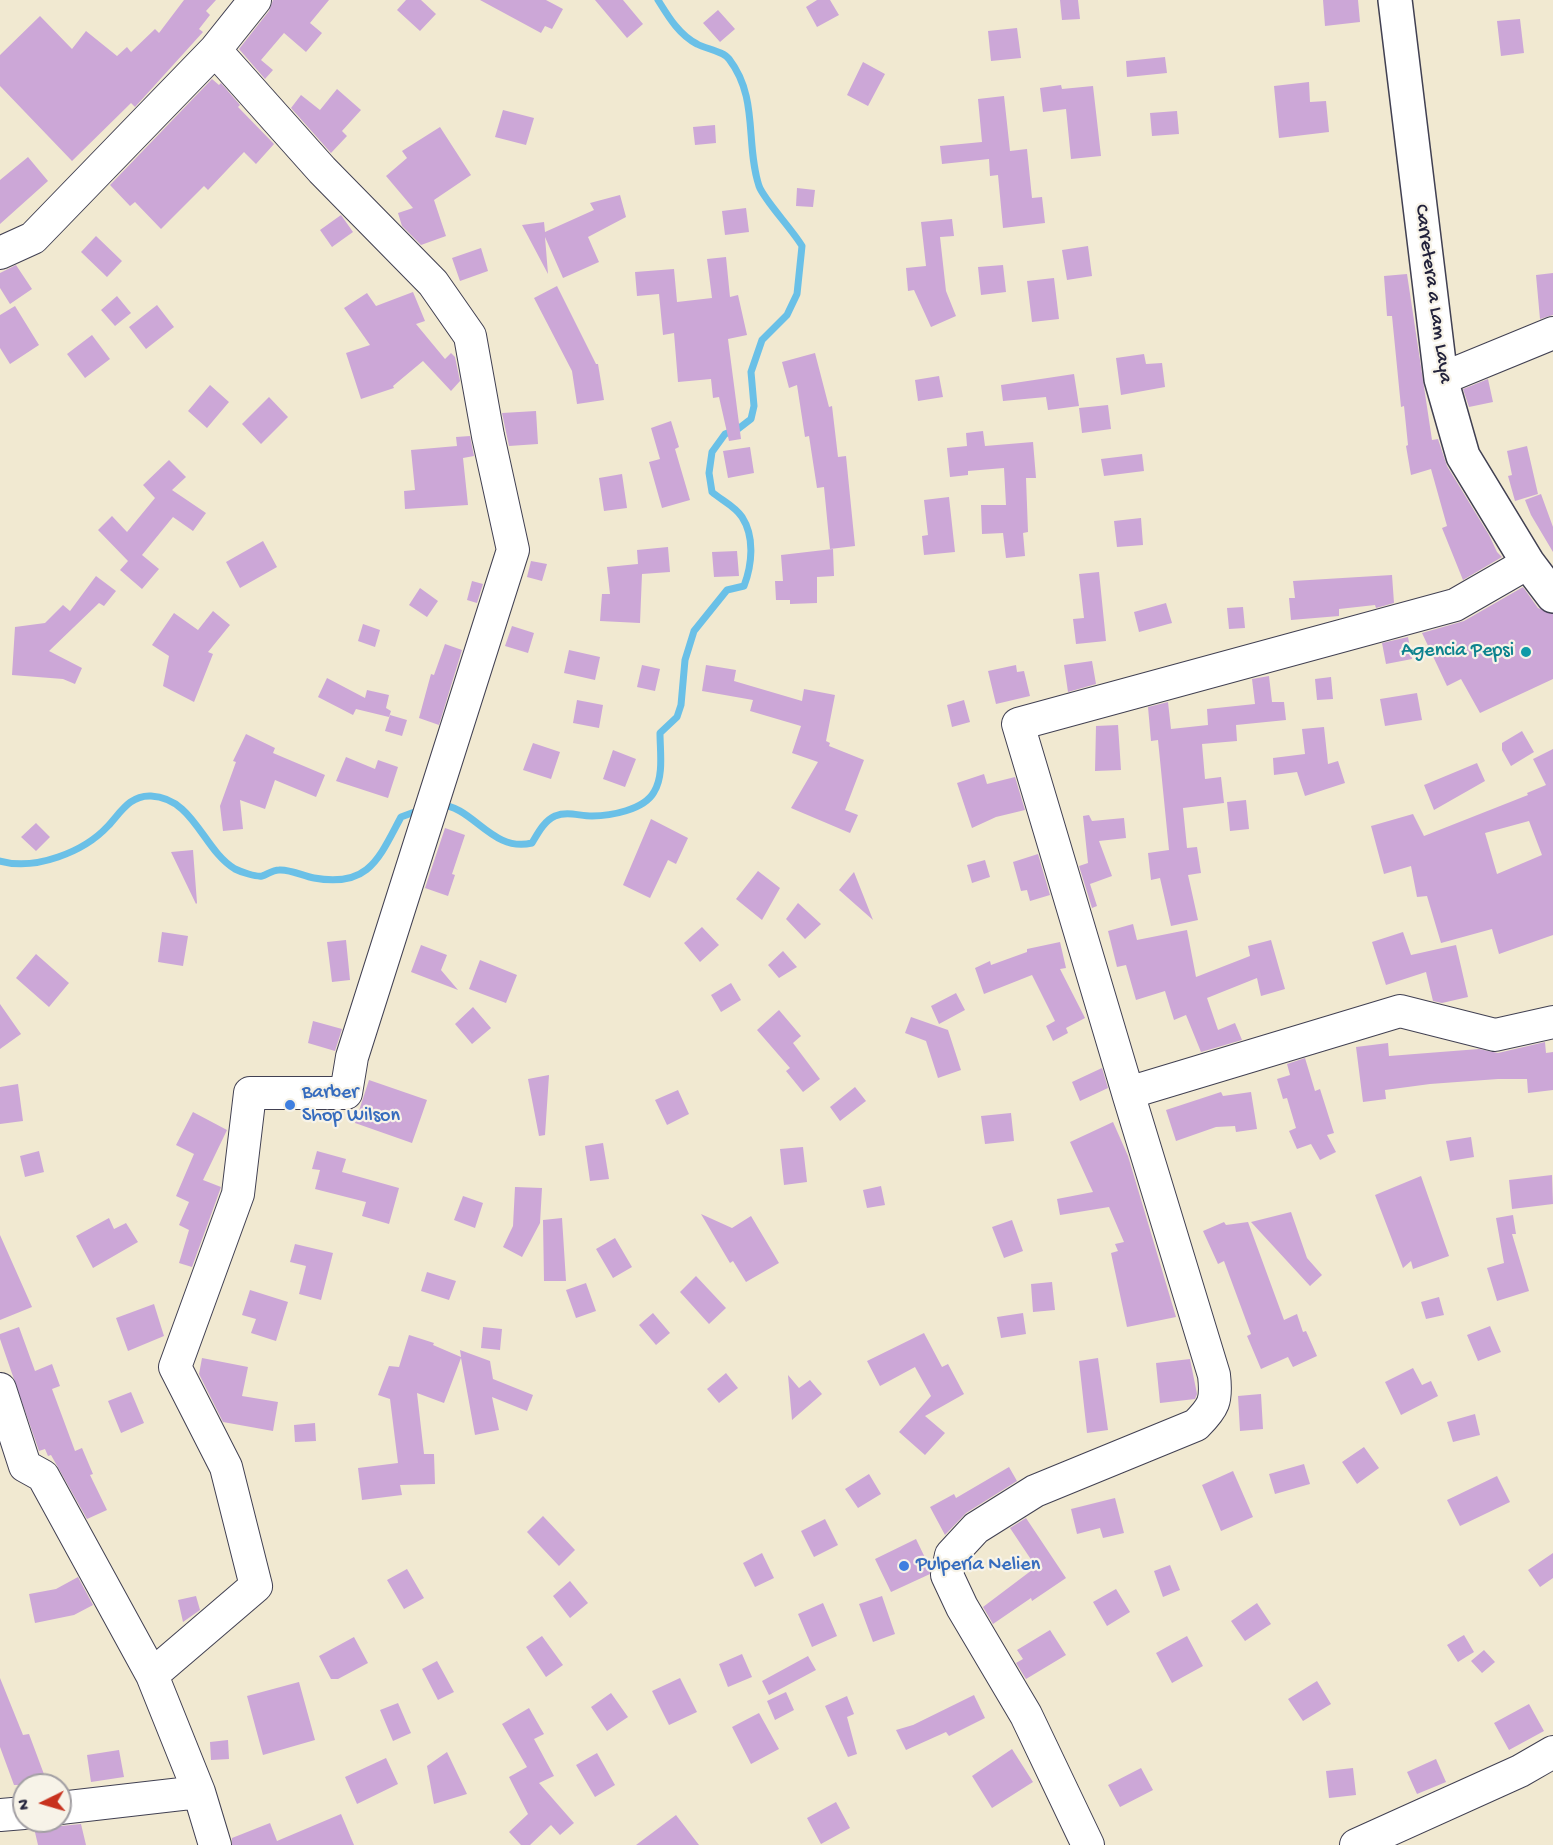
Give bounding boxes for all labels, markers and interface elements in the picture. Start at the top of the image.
street label: Carretera a Lam Laya [1408,203,1456,385]
place label: Agencia Pepsi [1401,640,1514,664]
marker: Agencia Pepsi [1519,645,1533,659]
place label: Barber Shop Wilson [302,1082,400,1129]
marker: Barber Shop Wilson [283,1098,297,1112]
place label: Pulpería Nelien [916,1554,1040,1578]
marker: Pulpería Nelien [897,1559,911,1573]
north arrow [12,1773,72,1833]
text: N [16,1798,35,1810]

